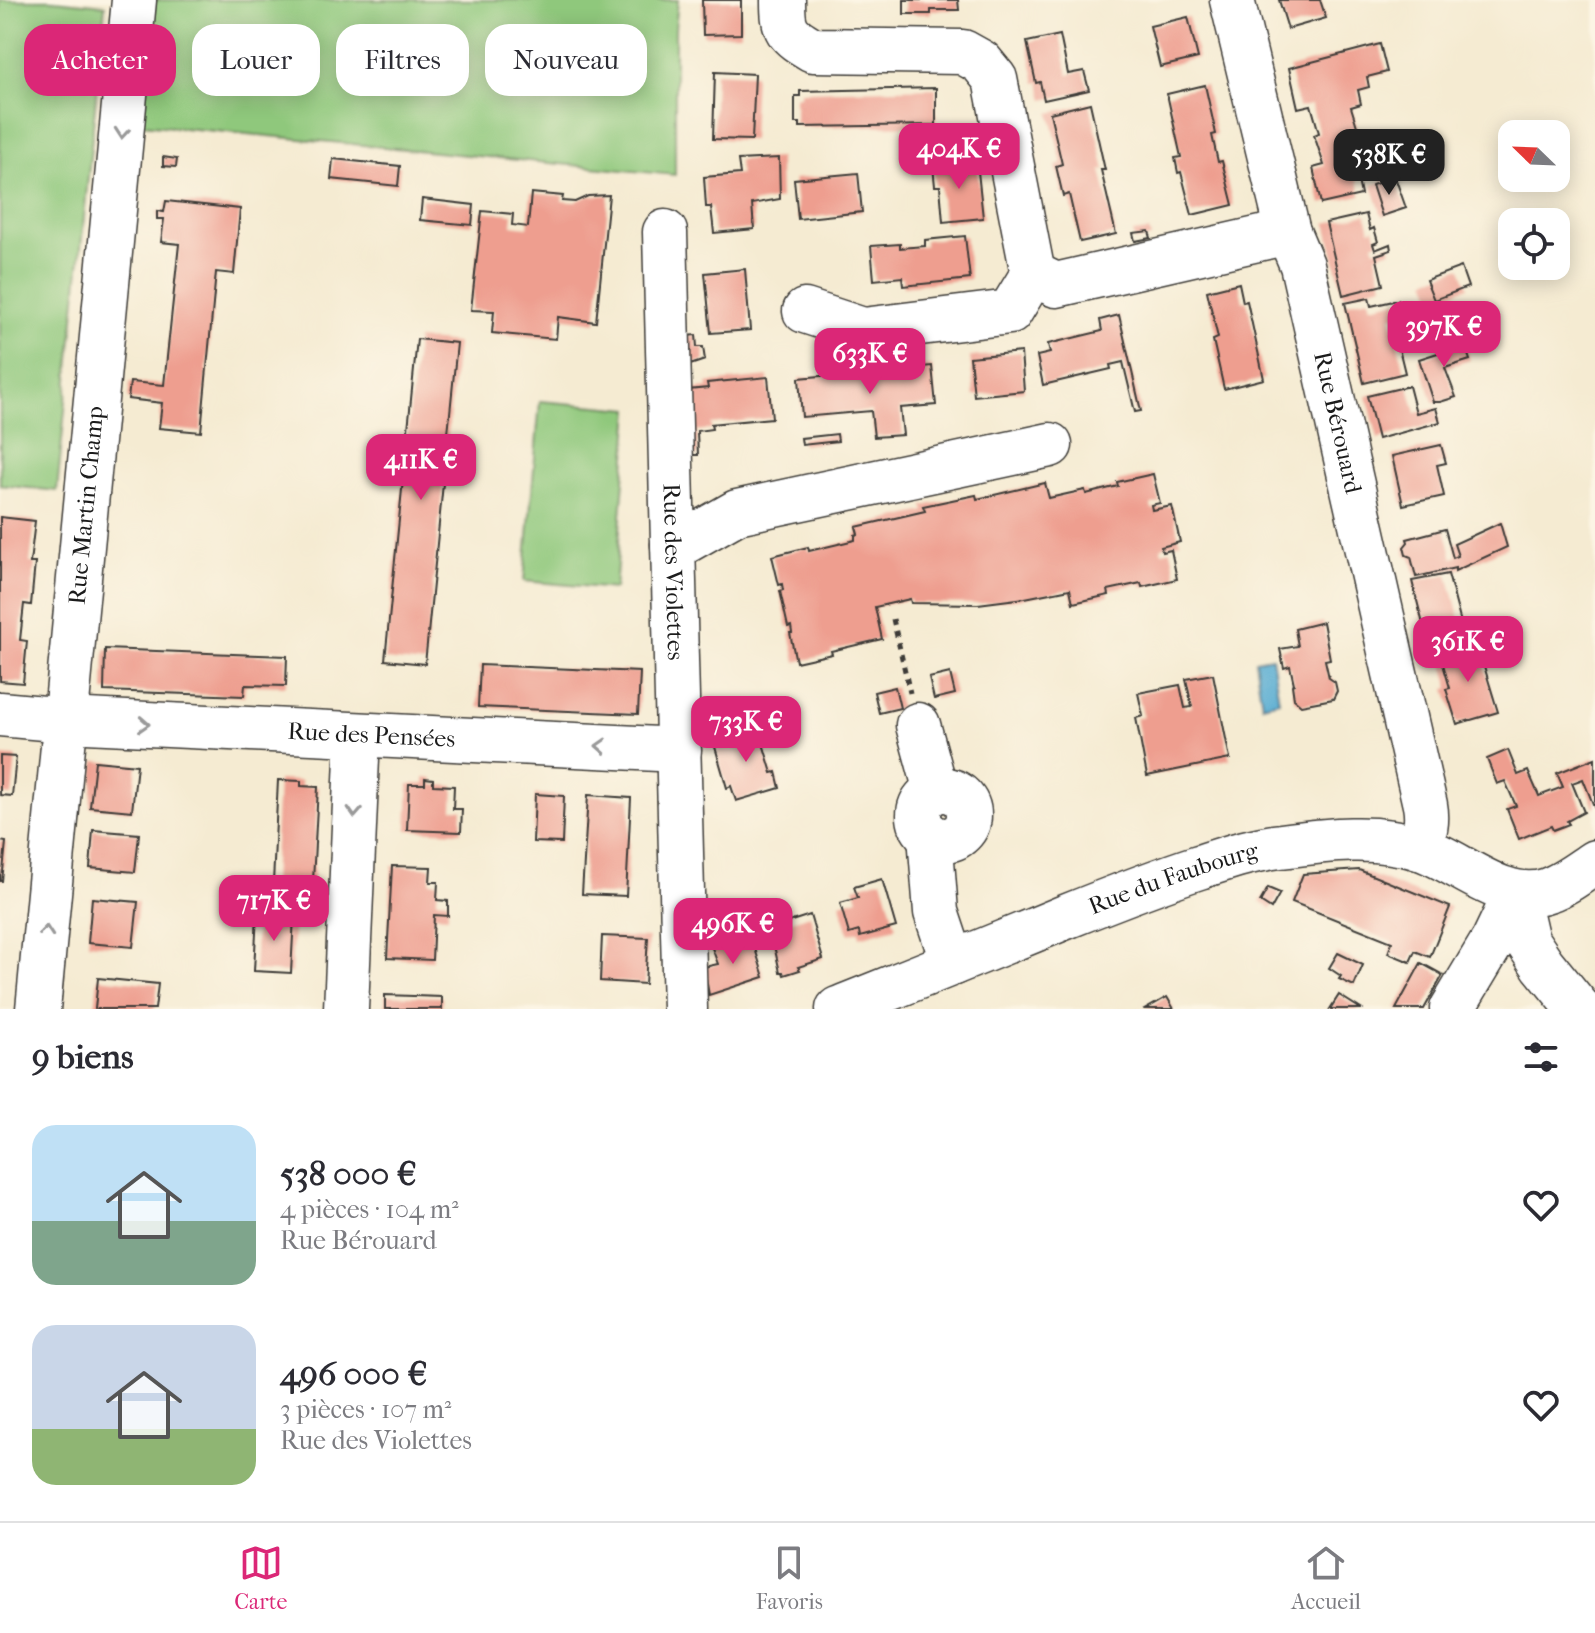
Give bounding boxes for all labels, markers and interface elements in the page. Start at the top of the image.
chip: Acheter [24,24,176,96]
chip: Louer [192,24,320,96]
chip: Filtres [336,24,469,96]
chip: Nouveau [485,24,647,96]
north arrow [1498,120,1570,192]
map controls [1498,120,1570,280]
pin: 404K € [894,123,1024,191]
one-way arrow [113,127,130,140]
pin: 538K € [1324,129,1454,197]
text: 404K € [917,133,1001,164]
text: 538K € [1352,139,1426,170]
button: locate [1498,208,1570,280]
pin: 397K € [1379,301,1509,369]
text: 397K € [1406,311,1482,342]
pin: 633K € [805,328,935,396]
text: 633K € [832,338,908,369]
street label: Rue Bérouard [1308,349,1368,497]
street label: Rue Martin Champ [63,405,109,606]
pin: 411K € [356,434,486,502]
text: 411K € [384,444,458,475]
street label: Rue des Violettes [657,483,690,661]
pin: 361K € [1403,616,1533,684]
text: 361K € [1431,626,1505,657]
pin: 733K € [681,696,811,764]
text: 733K € [709,706,783,737]
one-way arrow [138,715,151,732]
street label: Rue des Pensées [287,717,456,753]
one-way arrow [594,738,607,755]
one-way arrow [346,806,363,819]
street label: Rue du Faubourg [1084,836,1262,920]
pin: 717K € [209,875,339,943]
text: 717K € [237,885,311,916]
pin: 496K € [668,898,798,966]
text: 496K € [692,908,775,939]
one-way arrow [37,924,54,937]
icon: filters [1519,1035,1563,1079]
text: 9 biens [32,1037,134,1077]
text: 538 000 € [280,1154,417,1194]
icon: home [96,1157,192,1253]
icon: heart [1519,1183,1563,1227]
text: 4 pièces · 104 m² [280,1194,459,1225]
text: Rue Bérouard [280,1225,437,1256]
text: 496 000 € [280,1354,427,1394]
icon: home [96,1357,192,1453]
icon: heart [1519,1383,1563,1427]
text: 3 pièces · 107 m² [280,1394,451,1425]
text: Rue des Violettes [280,1425,472,1456]
tab: Carte [234,1541,287,1615]
tab: Favoris [756,1541,823,1615]
tab: Accueil [1291,1541,1361,1615]

